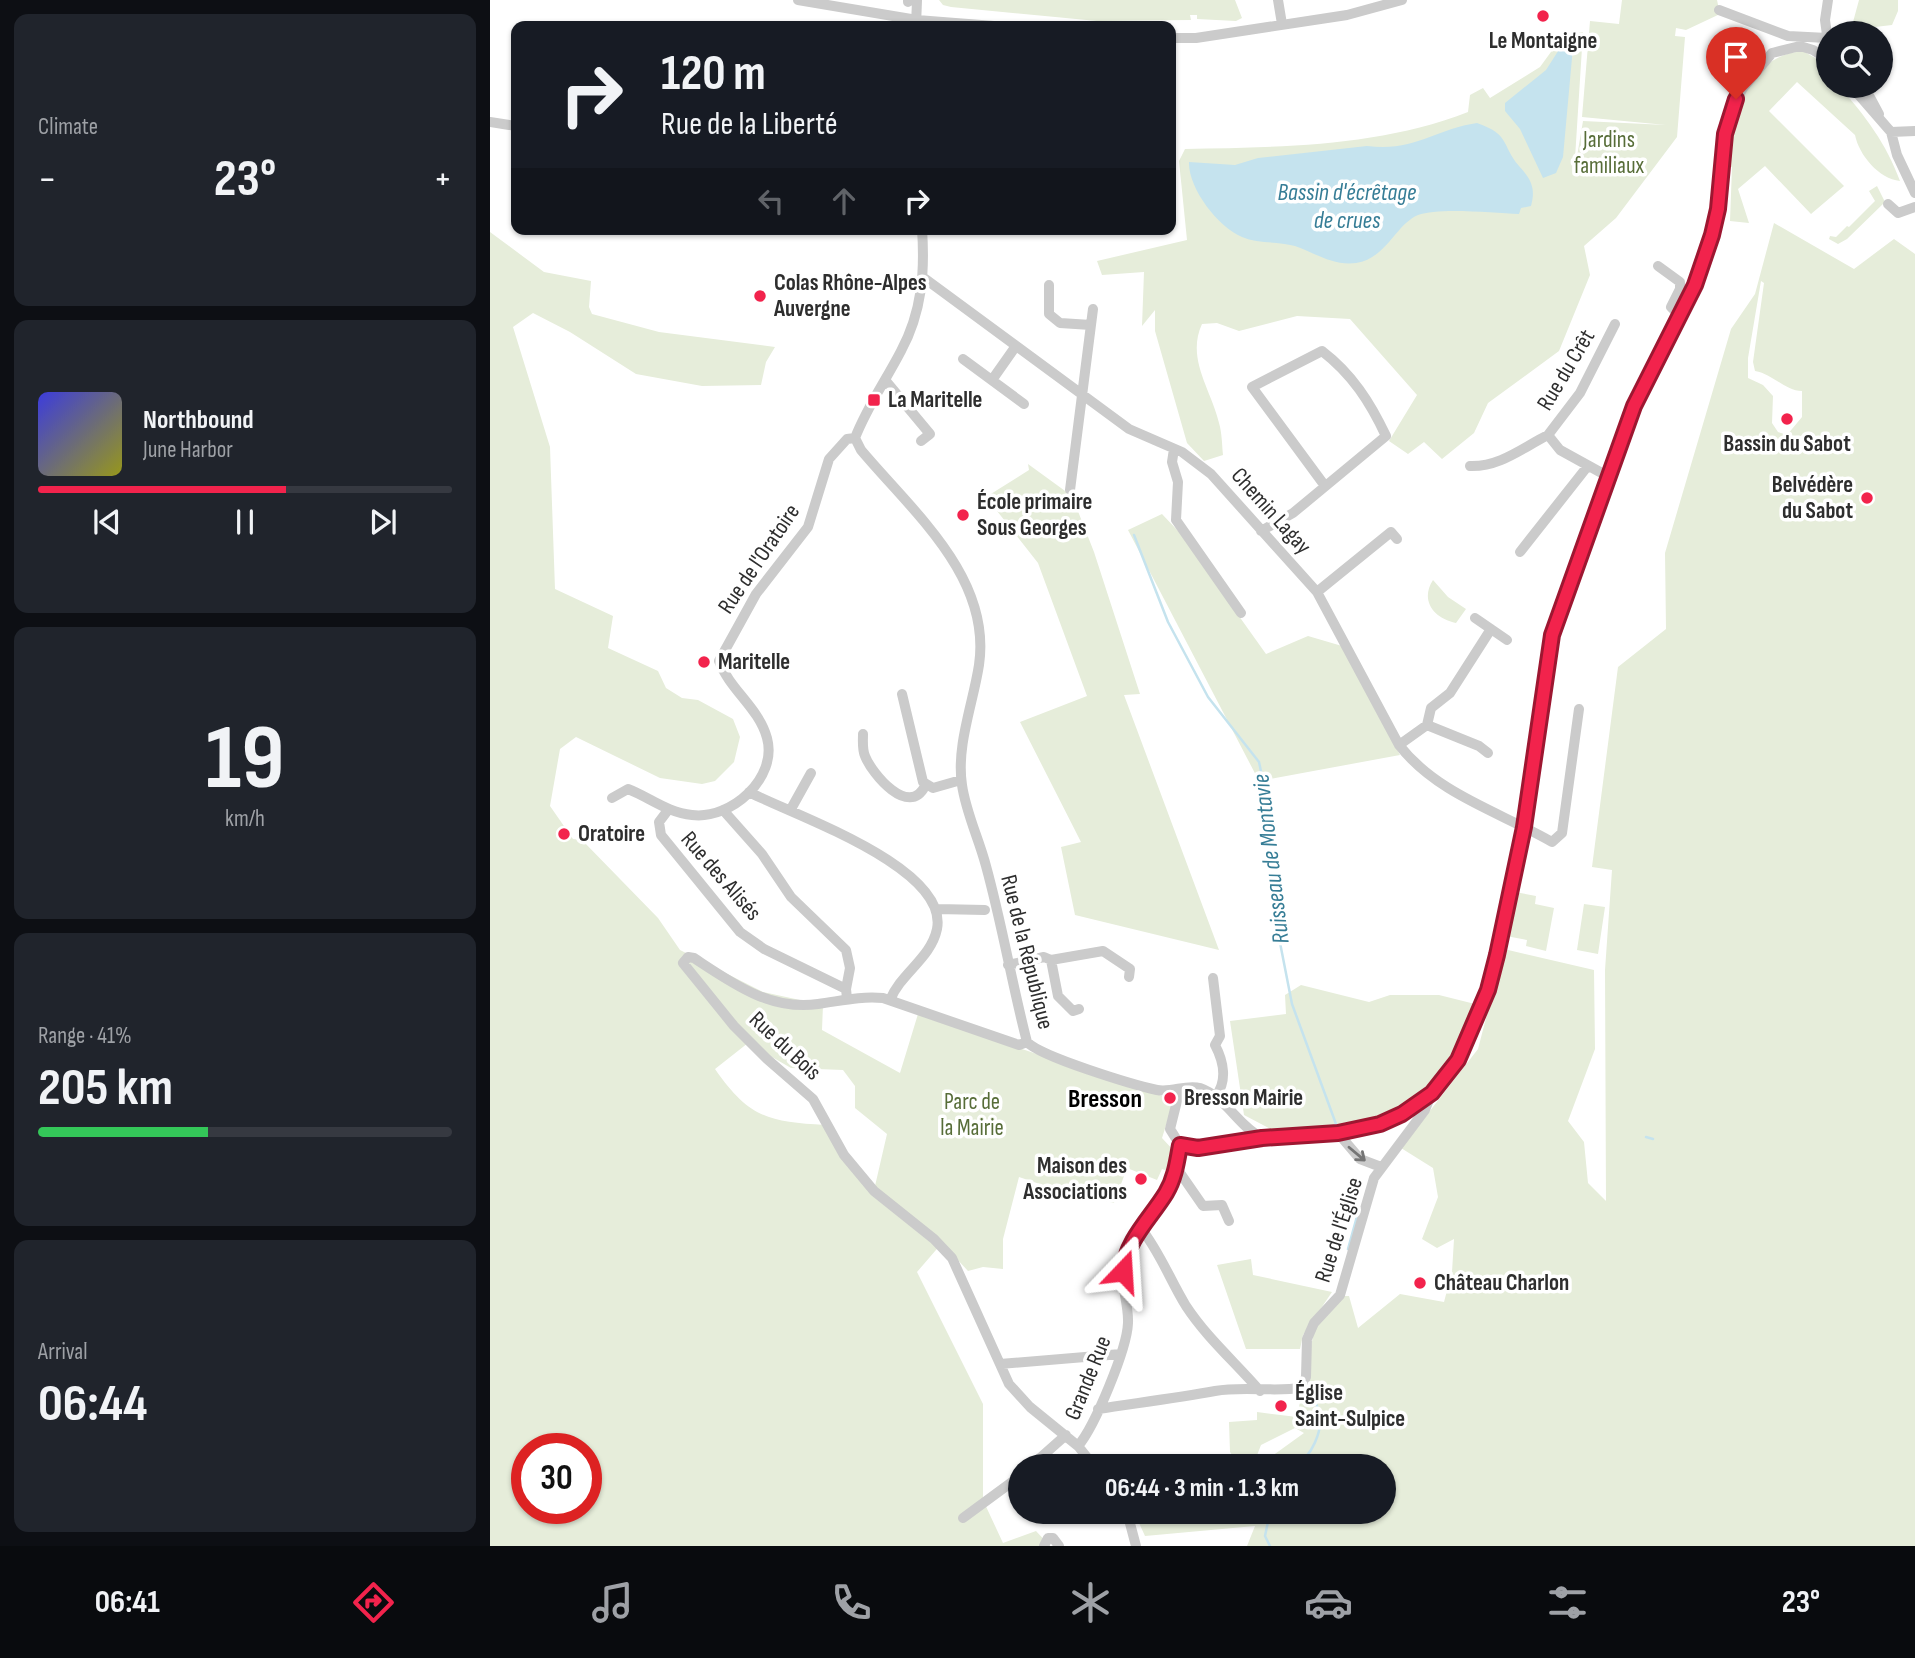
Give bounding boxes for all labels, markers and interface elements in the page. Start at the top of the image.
marker: Le Montaigne [1535,8,1551,24]
map controls [1816,21,1893,98]
button: search [1816,21,1893,98]
place label: Le Montaigne [1489,27,1597,55]
pin [1706,27,1766,99]
icon: arrive [1717,38,1755,76]
text: 120 m [661,45,766,104]
icon: right [546,49,637,140]
text: Rue de la Liberté [661,105,838,144]
text: Climate [38,113,98,141]
park label: Jardins familiaux [1574,126,1645,180]
text: 23° [214,148,276,211]
text: − [38,157,57,202]
text: + [433,157,452,202]
water label: Bassin d'écrêtage de crues [1278,178,1416,235]
icon: left [752,182,790,220]
icon: ahead [825,182,863,220]
icon: right [898,182,936,220]
place label: Colas Rhône-Alpes Auvergne [773,269,927,323]
marker: Colas Rhône-Alpes Auvergne [752,288,768,304]
street label: Rue du Crêt [1531,324,1601,416]
place label: La Maritelle [888,386,982,414]
marker: La Maritelle [866,392,882,408]
text: Northbound [143,405,254,436]
marker: Bassin du Sabot [1779,411,1795,427]
place label: Bassin du Sabot [1723,430,1851,458]
text: June Harbor [143,436,233,464]
street label: Chemin Lagay [1225,462,1317,560]
place label: Belvédère du Sabot [1772,471,1853,525]
place label: École primaire Sous Georges [977,488,1092,542]
marker: Belvédère du Sabot [1859,490,1875,506]
street label: Rue de l'Oratoire [712,499,806,619]
icon: previous [88,503,126,541]
icon: pause [226,503,264,541]
icon: next [364,503,402,541]
marker: École primaire Sous Georges [955,507,971,523]
place label: Maritelle [718,648,790,676]
marker: Maritelle [696,654,712,670]
text: 19 [206,705,284,814]
water label: Ruisseau de Montavie [1246,772,1296,946]
text: km/h [225,805,265,833]
place label: Oratoire [578,820,645,848]
marker: Oratoire [556,826,572,842]
street label: Rue des Alisés [675,826,767,926]
street label: Rue de la République [994,872,1060,1032]
street label: Rue du Bois [743,1006,827,1086]
text: Range · 41% [38,1022,132,1050]
text: 205 km [38,1057,173,1120]
district label: Bresson [1068,1084,1142,1115]
place label: Bresson Mairie [1184,1084,1303,1112]
park label: Parc de la Mairie [940,1088,1004,1142]
marker: Bresson Mairie [1162,1090,1178,1106]
one-way arrow [1348,1145,1366,1161]
place label: Maison des Associations [1022,1152,1127,1206]
marker: Maison des Associations [1133,1171,1149,1187]
street label: Rue de l'Église [1309,1174,1369,1286]
position arrow [1086,1234,1160,1308]
place label: Château Charlon [1434,1269,1569,1297]
marker: Château Charlon [1412,1275,1428,1291]
street label: Grande Rue [1058,1332,1118,1424]
text: Arrival [38,1338,87,1366]
text: 06:44 [38,1373,147,1436]
place label: Église Saint-Sulpice [1295,1379,1405,1433]
marker: Église Saint-Sulpice [1273,1398,1289,1414]
speed limit sign: 30 [511,1433,602,1524]
text: 06:44 · 3 min · 1.3 km [1105,1473,1299,1504]
icon: directions [349,1578,398,1627]
icon: music [588,1578,637,1627]
icon: phone [827,1578,876,1627]
icon: climate [1066,1578,1115,1627]
icon: car [1304,1578,1353,1627]
icon: filters [1543,1578,1592,1627]
text: 06:41 [95,1583,160,1622]
text: 23° [1782,1583,1820,1622]

